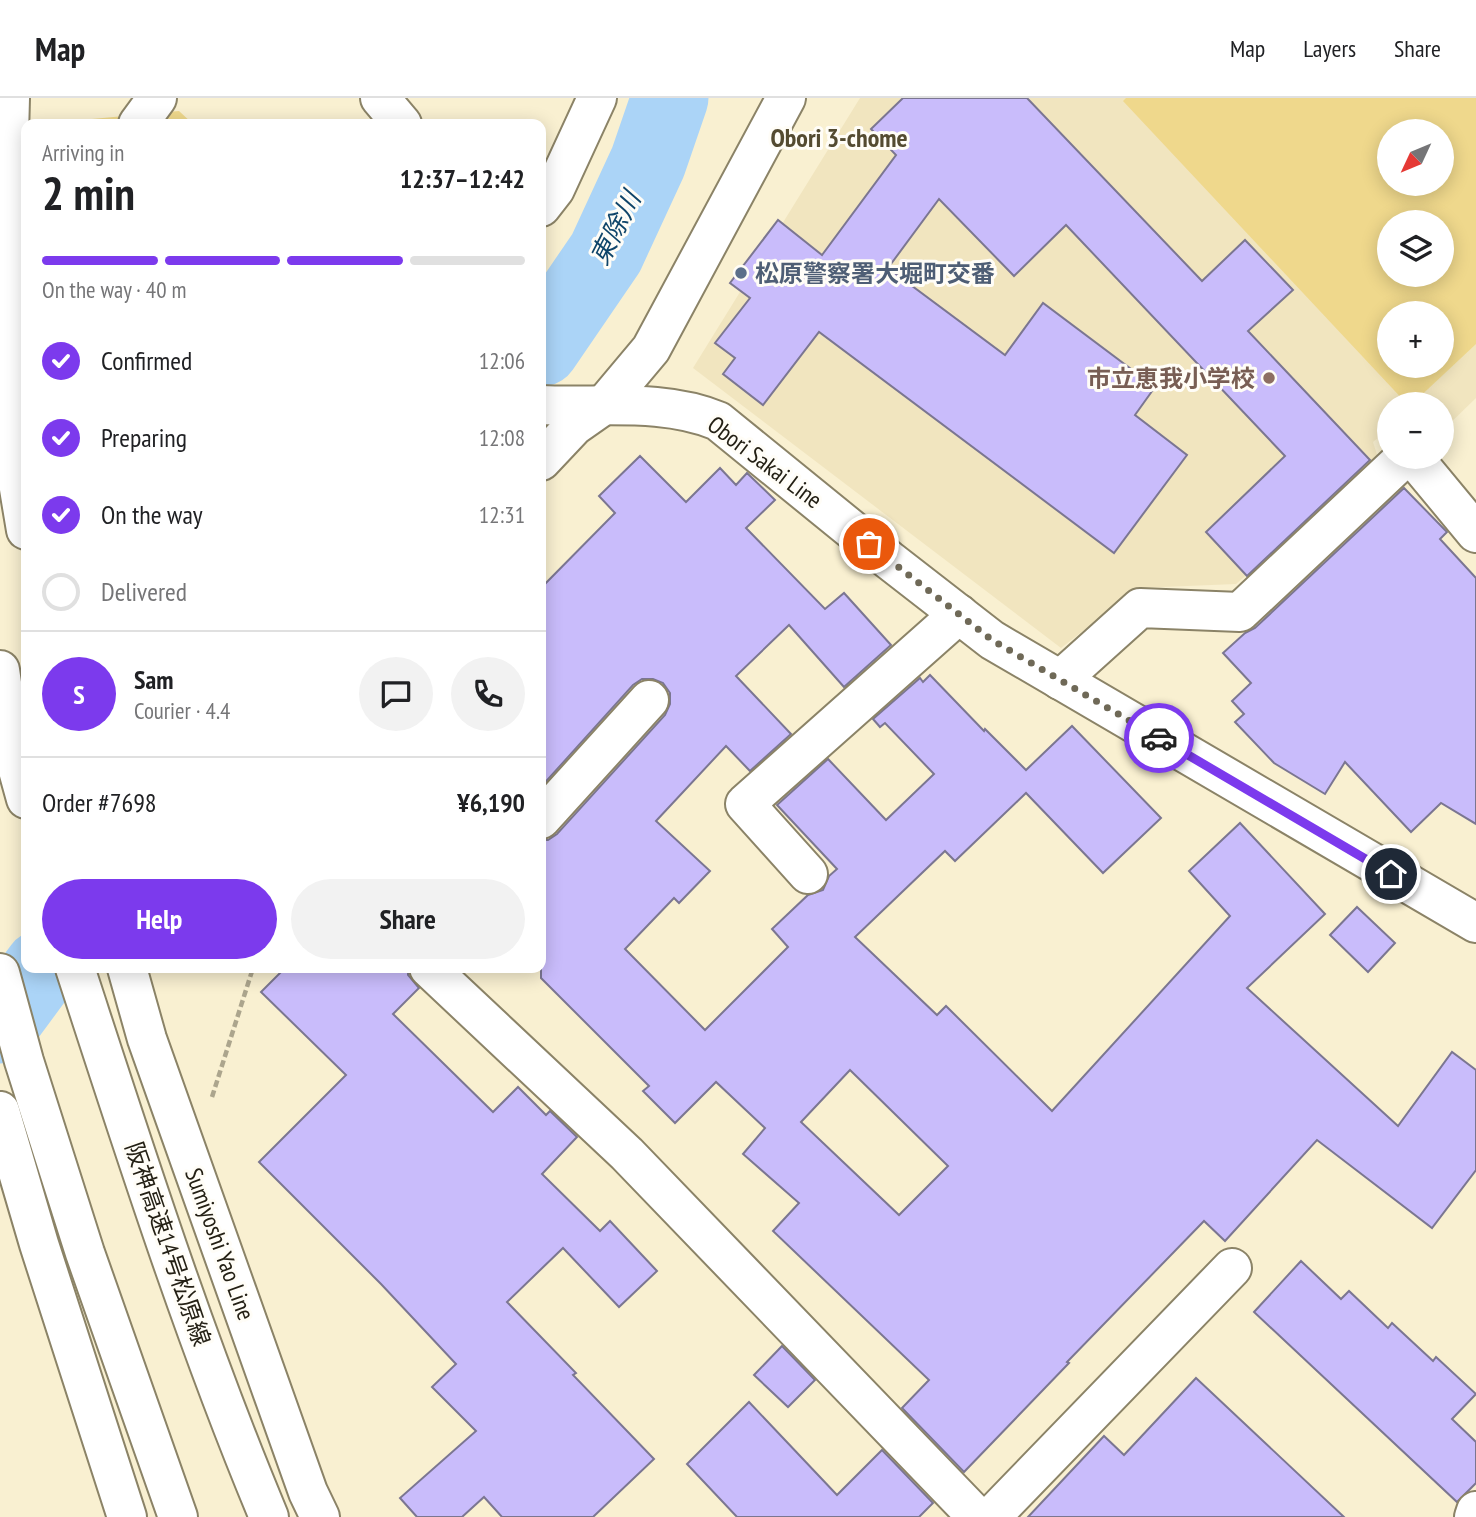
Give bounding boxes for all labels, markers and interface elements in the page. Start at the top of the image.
text: Map [35,27,85,70]
text: Map [1230,33,1265,64]
text: Layers [1303,33,1356,64]
text: Share [1394,33,1441,64]
north arrow [1377,119,1454,196]
map controls [1377,119,1454,469]
district label: Obori 3-chome [770,121,908,154]
text: Arriving in [42,138,124,167]
text: 12:37–12:42 [400,162,525,195]
text: 2 min [42,163,135,223]
water label: 東除川 [583,183,649,270]
button: layers [1377,210,1454,287]
place label: 松原警察署大堀町交番 [755,258,995,289]
marker: 松原警察署大堀町交番 [733,265,749,281]
text: On the way · 40 m [42,275,186,304]
button: + [1377,301,1454,378]
icon: check [42,342,80,380]
text: Confirmed [101,344,192,377]
text: 12:06 [479,346,525,375]
place label: 市立恵我小学校 [1087,363,1255,394]
marker: 市立恵我小学校 [1261,370,1277,386]
button: − [1377,392,1454,469]
street label: Obori Sakai Line [702,409,828,515]
icon: check [42,419,80,457]
text: Preparing [101,421,187,454]
text: 12:08 [479,423,525,452]
icon: check [42,496,80,534]
text: On the way [101,498,203,531]
text: 12:31 [479,500,525,529]
pin [839,514,899,574]
icon: bag [850,525,888,563]
text: Delivered [101,575,187,608]
button: chat [359,657,433,731]
button: phone [451,657,525,731]
text: Sam [134,663,173,696]
text: S [73,678,85,711]
text: Courier · 4.4 [134,696,230,725]
courier [1124,703,1194,773]
icon: car [1140,719,1178,757]
text: Order #7698 [42,786,157,819]
text: ¥6,190 [457,786,525,819]
pin [1361,844,1421,904]
icon: home [1372,855,1410,893]
button: Help [42,879,277,959]
button: Share [291,879,525,959]
street label: 阪神高速14号松原線 [119,1138,217,1350]
street label: Sumiyoshi Yao Line [178,1164,262,1324]

